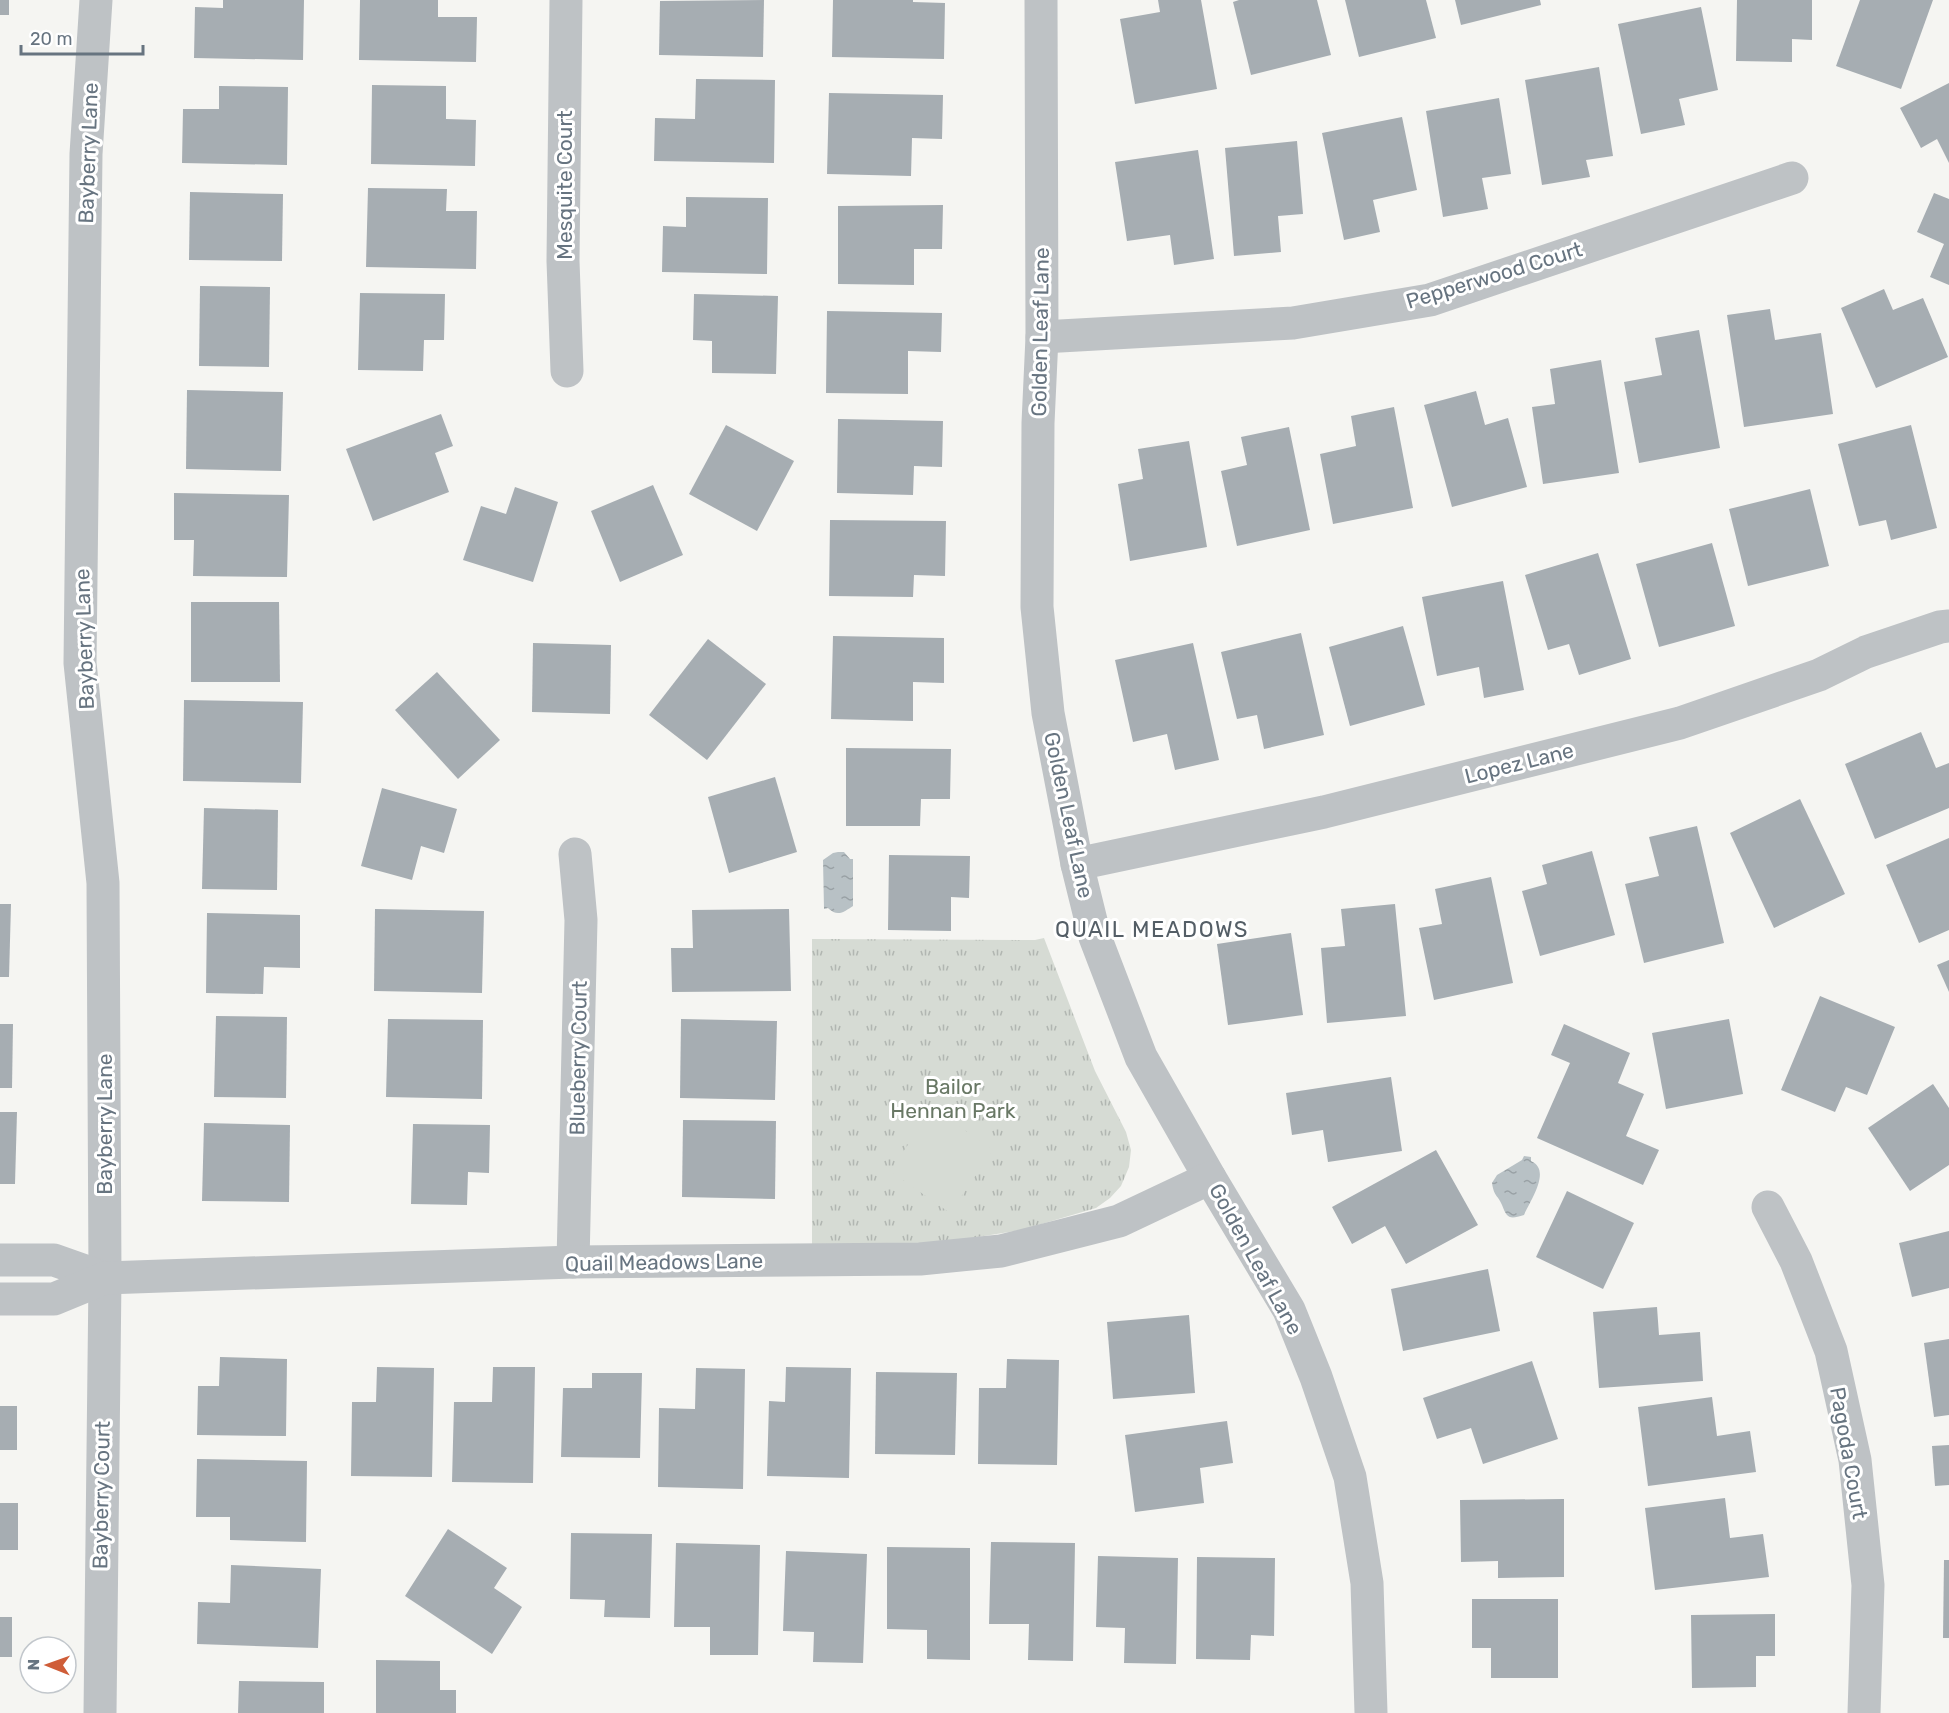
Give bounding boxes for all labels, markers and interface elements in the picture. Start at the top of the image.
scale bar [21,18,142,56]
text: 20 m [30,28,72,50]
street label: Bayberry Lane [73,82,103,224]
street label: Mesquite Court [552,110,577,260]
street label: Pepperwood Court [1403,236,1585,314]
street label: Golden Leaf Lane [1026,247,1054,417]
street label: Bayberry Lane [69,568,99,710]
street label: Golden Leaf Lane [1039,730,1099,900]
street label: Lopez Lane [1462,737,1576,789]
district label: QUAIL MEADOWS [1055,916,1249,943]
street label: Blueberry Court [564,980,592,1136]
street label: Bayberry Lane [92,1053,117,1195]
park label: Bailor Hennan Park [890,1074,1016,1123]
street label: Golden Leaf Lane [1204,1179,1308,1339]
street label: Quail Meadows Lane [565,1248,763,1276]
street label: Pagoda Court [1825,1385,1873,1521]
street label: Bayberry Court [87,1421,115,1569]
north arrow [18,1635,78,1695]
text: N [24,1659,43,1671]

